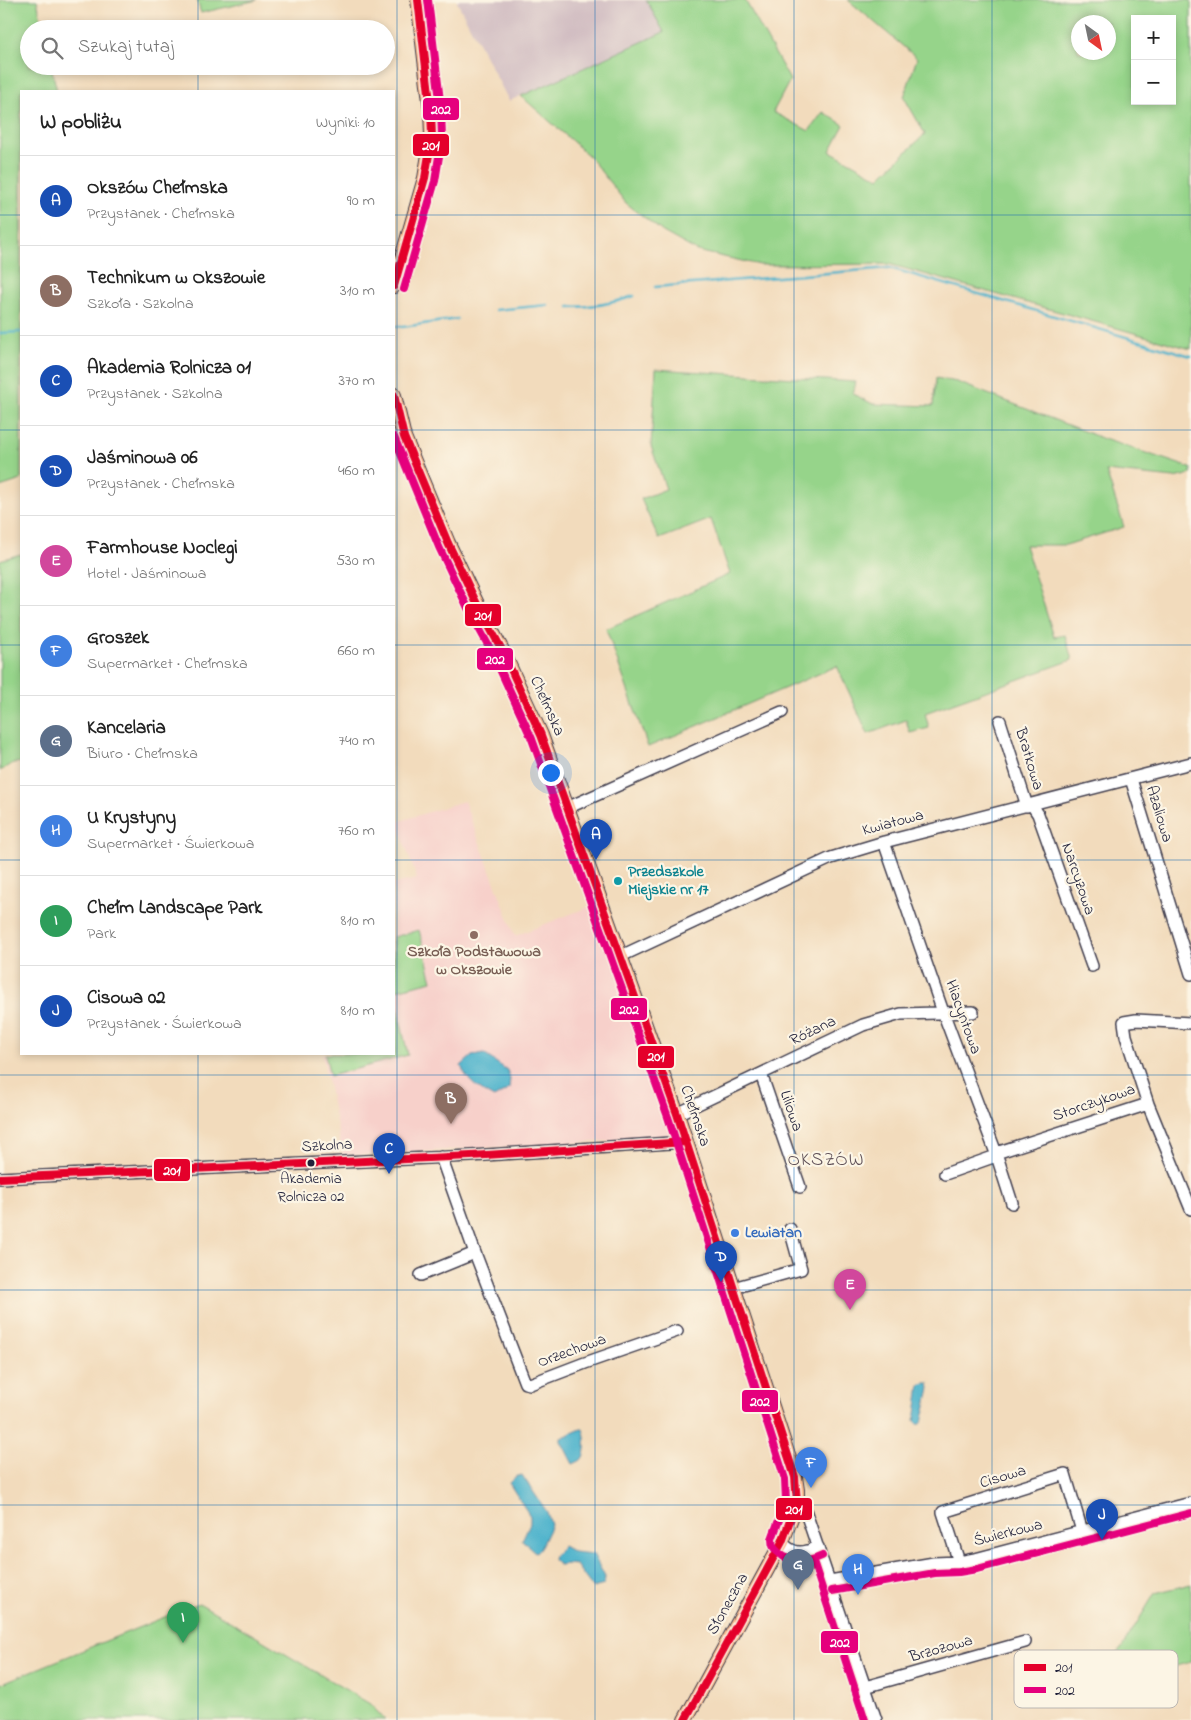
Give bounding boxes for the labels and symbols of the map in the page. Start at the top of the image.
north arrow [1071,15,1116,60]
line badge: 202 [422,97,460,121]
text: 202 [430,100,451,121]
line badge: 201 [412,133,450,157]
text: 201 [421,136,440,157]
line badge: 201 [464,603,502,627]
text: 201 [473,606,492,627]
line badge: 202 [476,647,514,671]
text: 202 [484,650,505,671]
street label: Chełmska [523,672,571,740]
street label: Bratkowa [1008,724,1050,793]
your location [538,760,564,786]
street label: Azaliowa [1139,783,1179,845]
street label: Kwiatowa [860,803,926,843]
pin: A [580,819,612,860]
street label: Narcyzowa [1055,840,1101,918]
place label: Przedszkole Miejskie nr 17 [628,860,709,902]
marker: Przedszkole Miejskie nr 17 [612,875,624,887]
marker: Szkoła Podstawowa w Okszowie [468,929,480,941]
place label: Szkoła Podstawowa w Okszowie [407,940,541,982]
street label: Hiacyntowa [938,976,988,1058]
line badge: 202 [610,997,648,1021]
text: 202 [618,1000,639,1021]
street label: Różana [786,1009,840,1053]
line badge: 201 [637,1045,675,1069]
text: 201 [646,1047,665,1068]
street label: Storczykowa [1049,1078,1139,1128]
street label: Chełmska [673,1082,717,1150]
pin: B [435,1083,467,1124]
street label: Liliowa [773,1087,809,1135]
street label: Szkolna [301,1133,353,1159]
pin: C [373,1133,405,1174]
district label: OKSZÓW [787,1147,865,1174]
line badge: 201 [153,1158,191,1182]
marker: Akademia Rolnicza 02 [306,1158,316,1168]
text: 201 [162,1161,181,1182]
place label: Akademia Rolnicza 02 [278,1168,345,1208]
place label: Lewiatan [745,1221,802,1245]
marker: Lewiatan [729,1227,741,1239]
pin: D [705,1241,737,1282]
pin: E [834,1269,866,1310]
street label: Orzechowa [534,1327,610,1375]
line badge: 202 [741,1389,779,1413]
text: 202 [749,1392,770,1413]
pin: F [795,1447,827,1488]
street label: Cisowa [977,1459,1029,1495]
line badge: 201 [775,1497,813,1521]
pin: J [1086,1499,1118,1540]
text: 201 [784,1500,803,1521]
street label: Świerkowa [971,1513,1045,1553]
pin: G [782,1549,814,1590]
pin: H [842,1554,874,1595]
street label: Słoneczna [701,1569,755,1639]
pin: I [167,1602,199,1643]
street label: Brzozowa [906,1629,976,1670]
line badge: 202 [820,1630,859,1654]
text: 202 [829,1633,850,1654]
legend [1014,1650,1178,1708]
text: 201 [1055,1658,1073,1679]
text: 202 [1055,1681,1075,1702]

